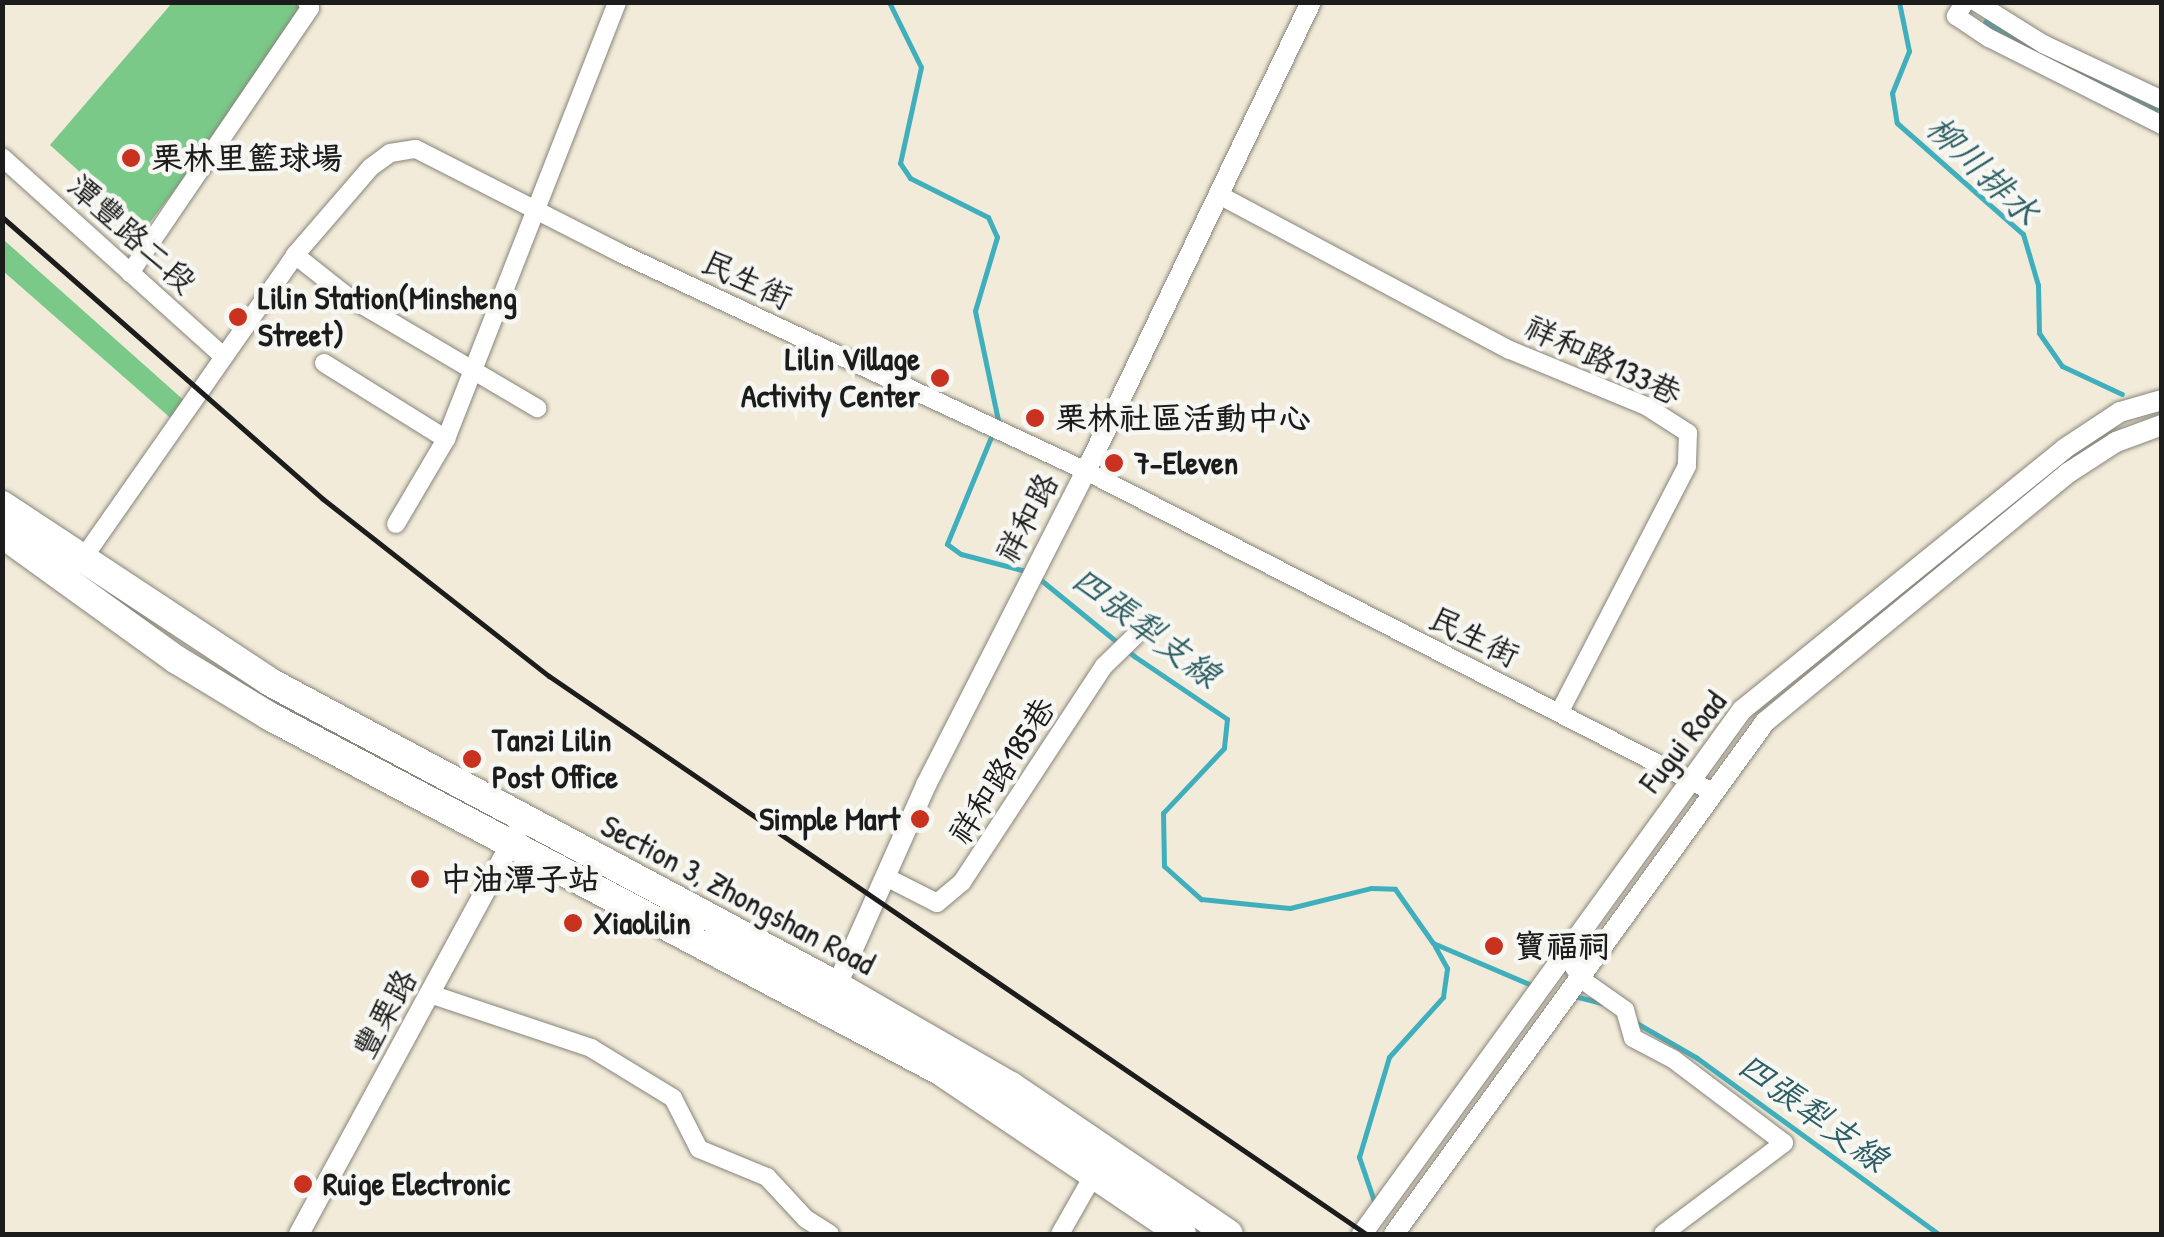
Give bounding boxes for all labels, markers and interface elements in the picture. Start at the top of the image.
water label: 柳川排水 [1918,106,2048,234]
place label: 栗林里籃球場 [151,139,343,177]
marker: 栗林里籃球場 [120,147,142,169]
street label: 潭豐路二段 [60,166,204,302]
street label: 民生街 [695,242,799,318]
place label: Lilin Station(Minsheng Street) [258,280,517,355]
marker: Lilin Station(Minsheng Street) [227,306,249,328]
street label: 祥和路133巷 [1519,307,1687,413]
place label: Lilin Village Activity Center [741,341,920,416]
marker: Lilin Village Activity Center [929,367,951,389]
place label: 栗林社區活動中心 [1055,399,1311,437]
marker: 栗林社區活動中心 [1024,407,1046,429]
place label: 7-Eleven [1134,444,1238,482]
marker: 7-Eleven [1103,452,1125,474]
street label: 祥和路 [988,467,1066,569]
water label: 四張犁支線 [1063,558,1229,696]
street label: 民生街 [1422,599,1526,675]
street label: Fugui Road [1631,683,1735,801]
street label: 祥和路185巷 [940,691,1064,851]
place label: Tanzi Lilin Post Office [492,722,618,797]
marker: Tanzi Lilin Post Office [461,748,483,770]
place label: Simple Mart [759,800,900,838]
street label: Section 3, Zhongshan Road [594,807,882,983]
marker: Simple Mart [909,808,931,830]
place label: 中油潭子站 [440,860,600,898]
marker: 中油潭子站 [409,868,431,890]
place label: Xiaolilin [593,904,691,942]
marker: Xiaolilin [562,912,584,934]
place label: 寶福祠 [1514,927,1610,965]
marker: 寶福祠 [1483,935,1505,957]
street label: 豐栗路 [345,963,425,1065]
water label: 四張犁支線 [1730,1044,1896,1180]
place label: Ruige Electronic [323,1165,510,1203]
marker: Ruige Electronic [292,1173,314,1195]

